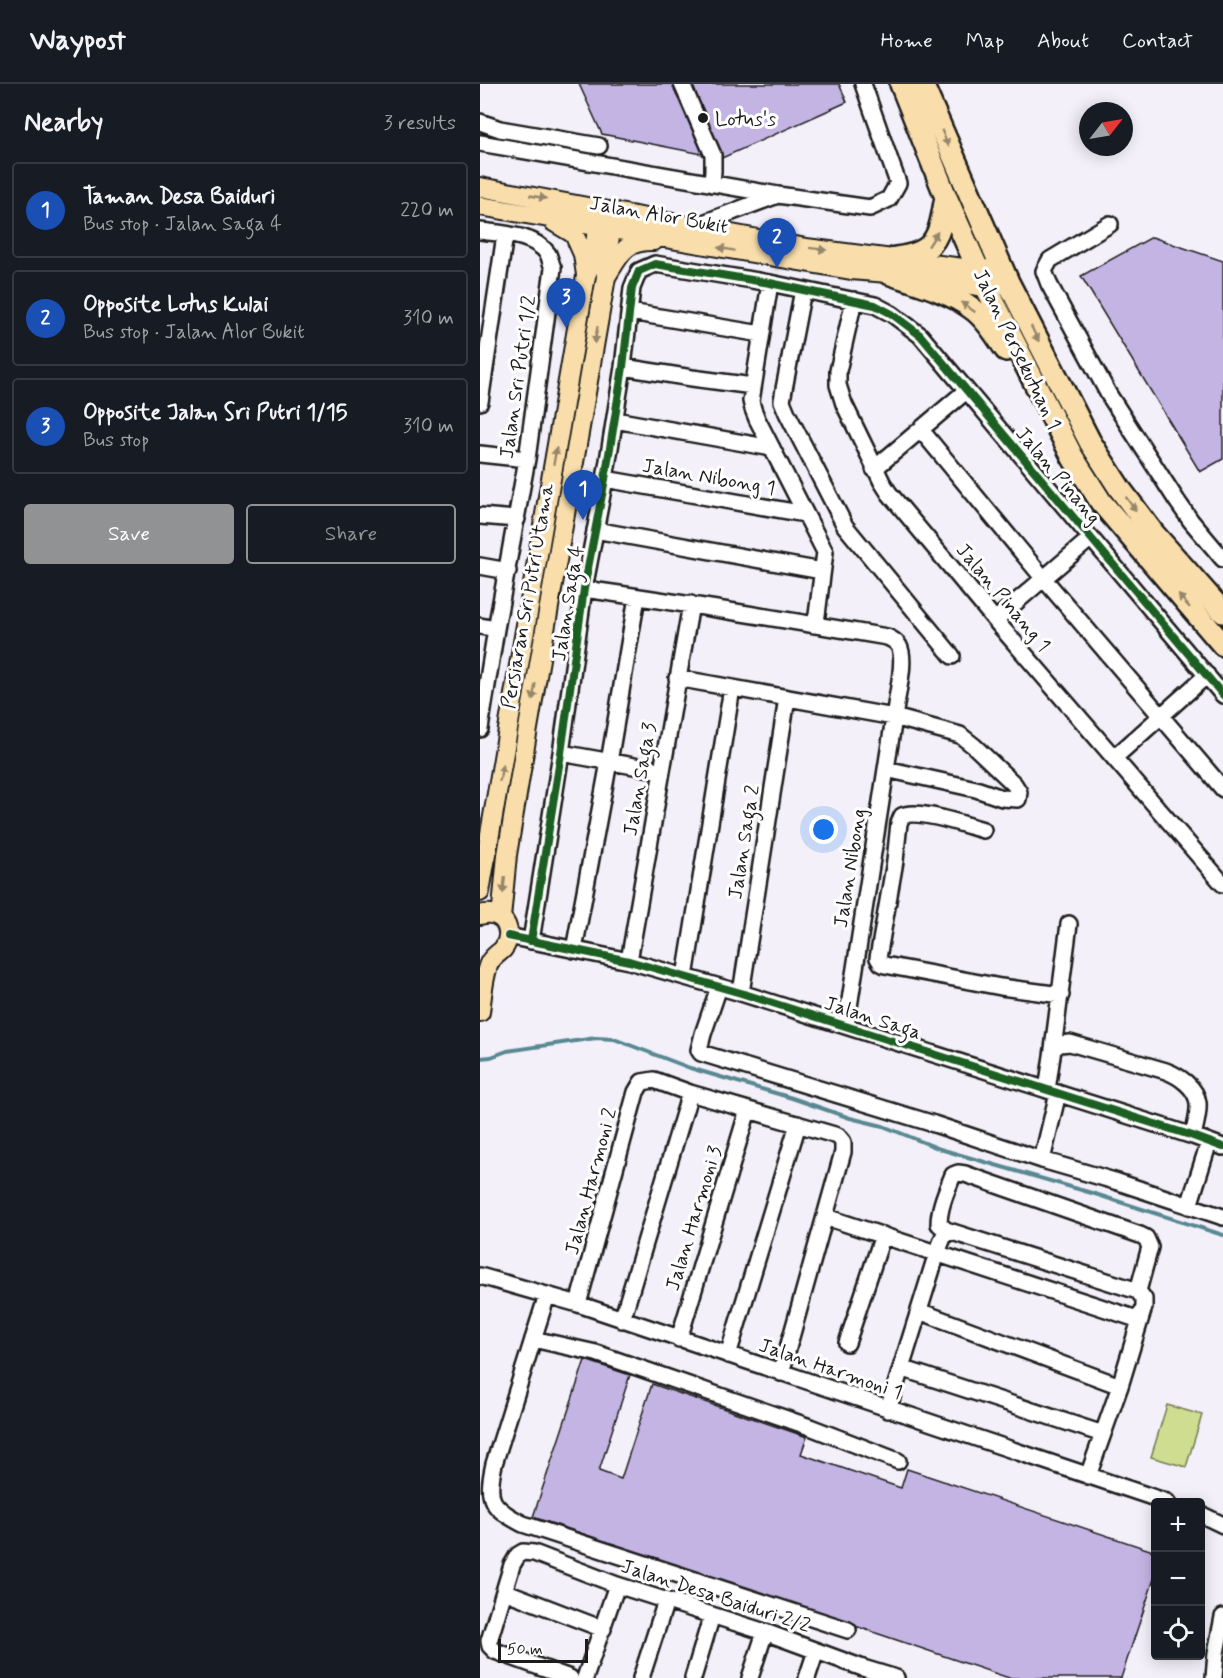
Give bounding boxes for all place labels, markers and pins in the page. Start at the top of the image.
place label: Lotus's [715,106,776,133]
marker: Lotus's [696,111,710,125]
pin: 2 [758,218,796,268]
pin: 3 [546,278,586,328]
pin: 1 [564,470,602,520]

